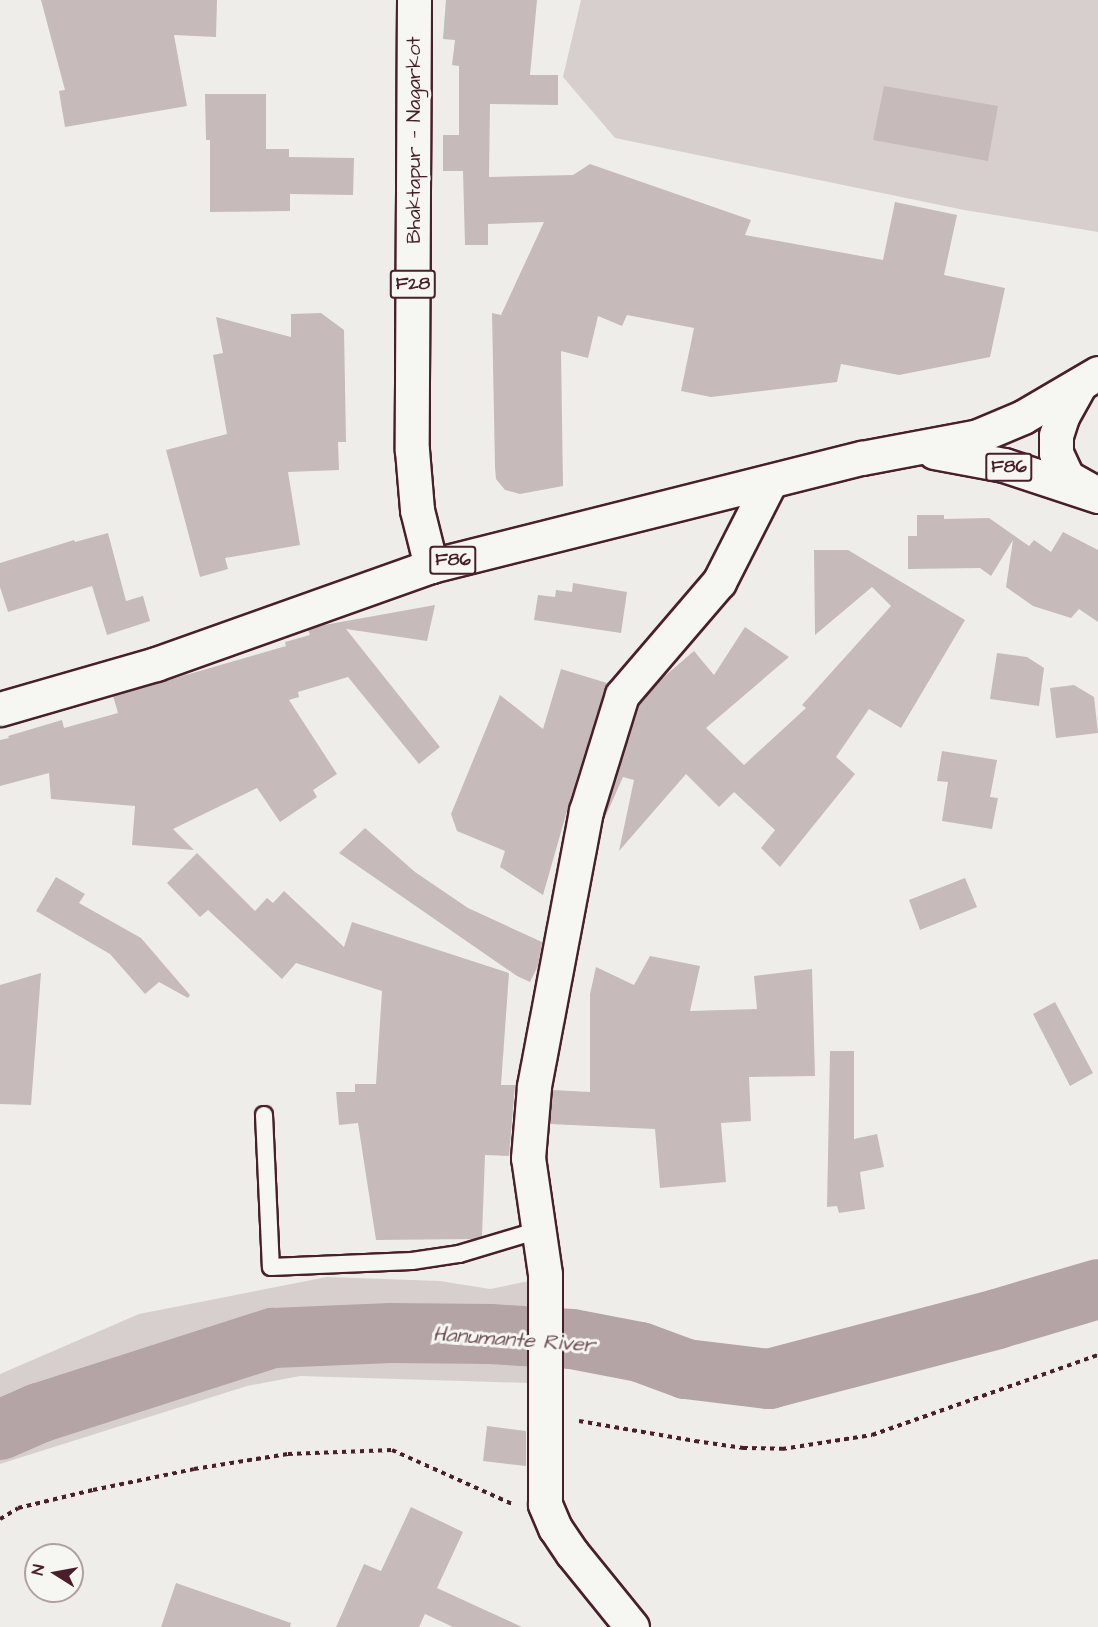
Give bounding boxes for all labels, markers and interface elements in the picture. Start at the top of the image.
street label: Bhaktapur — Nagarkot [402,36,426,244]
road number: F28 [389,269,437,299]
road number: F86 [985,452,1033,482]
road number: F86 [429,545,477,575]
water label: Hanumante River [432,1322,596,1358]
north arrow [24,1543,84,1603]
text: N [27,1563,50,1577]

